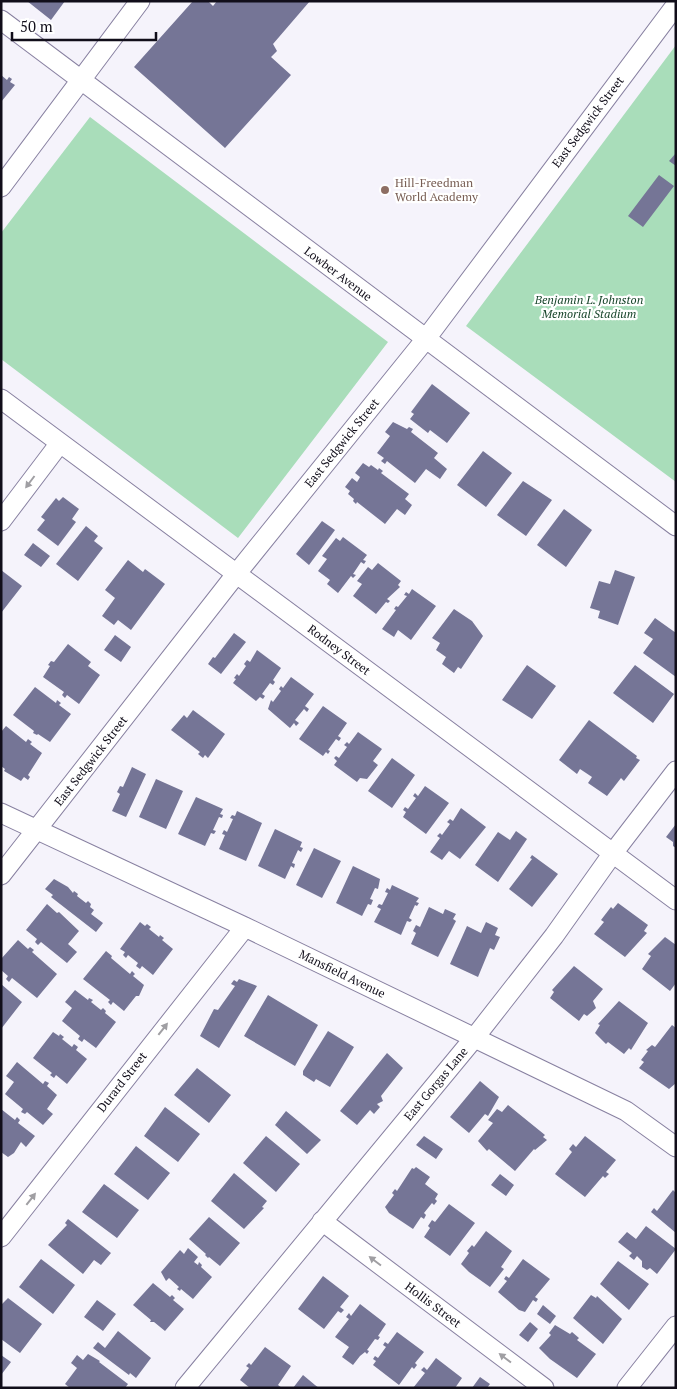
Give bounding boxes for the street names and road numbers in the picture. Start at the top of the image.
street label: East Sedgwick Street [548,73,627,170]
street label: Lowber Avenue [301,243,375,304]
street label: East Sedgwick Street [301,395,382,490]
street label: Rodney Street [305,621,374,678]
street label: East Sedgwick Street [51,712,131,809]
street label: Mansfield Avenue [297,946,388,1001]
street label: East Gorgas Lane [400,1044,471,1124]
street label: Durard Street [93,1048,150,1115]
street label: Hollis Street [402,1279,465,1331]

